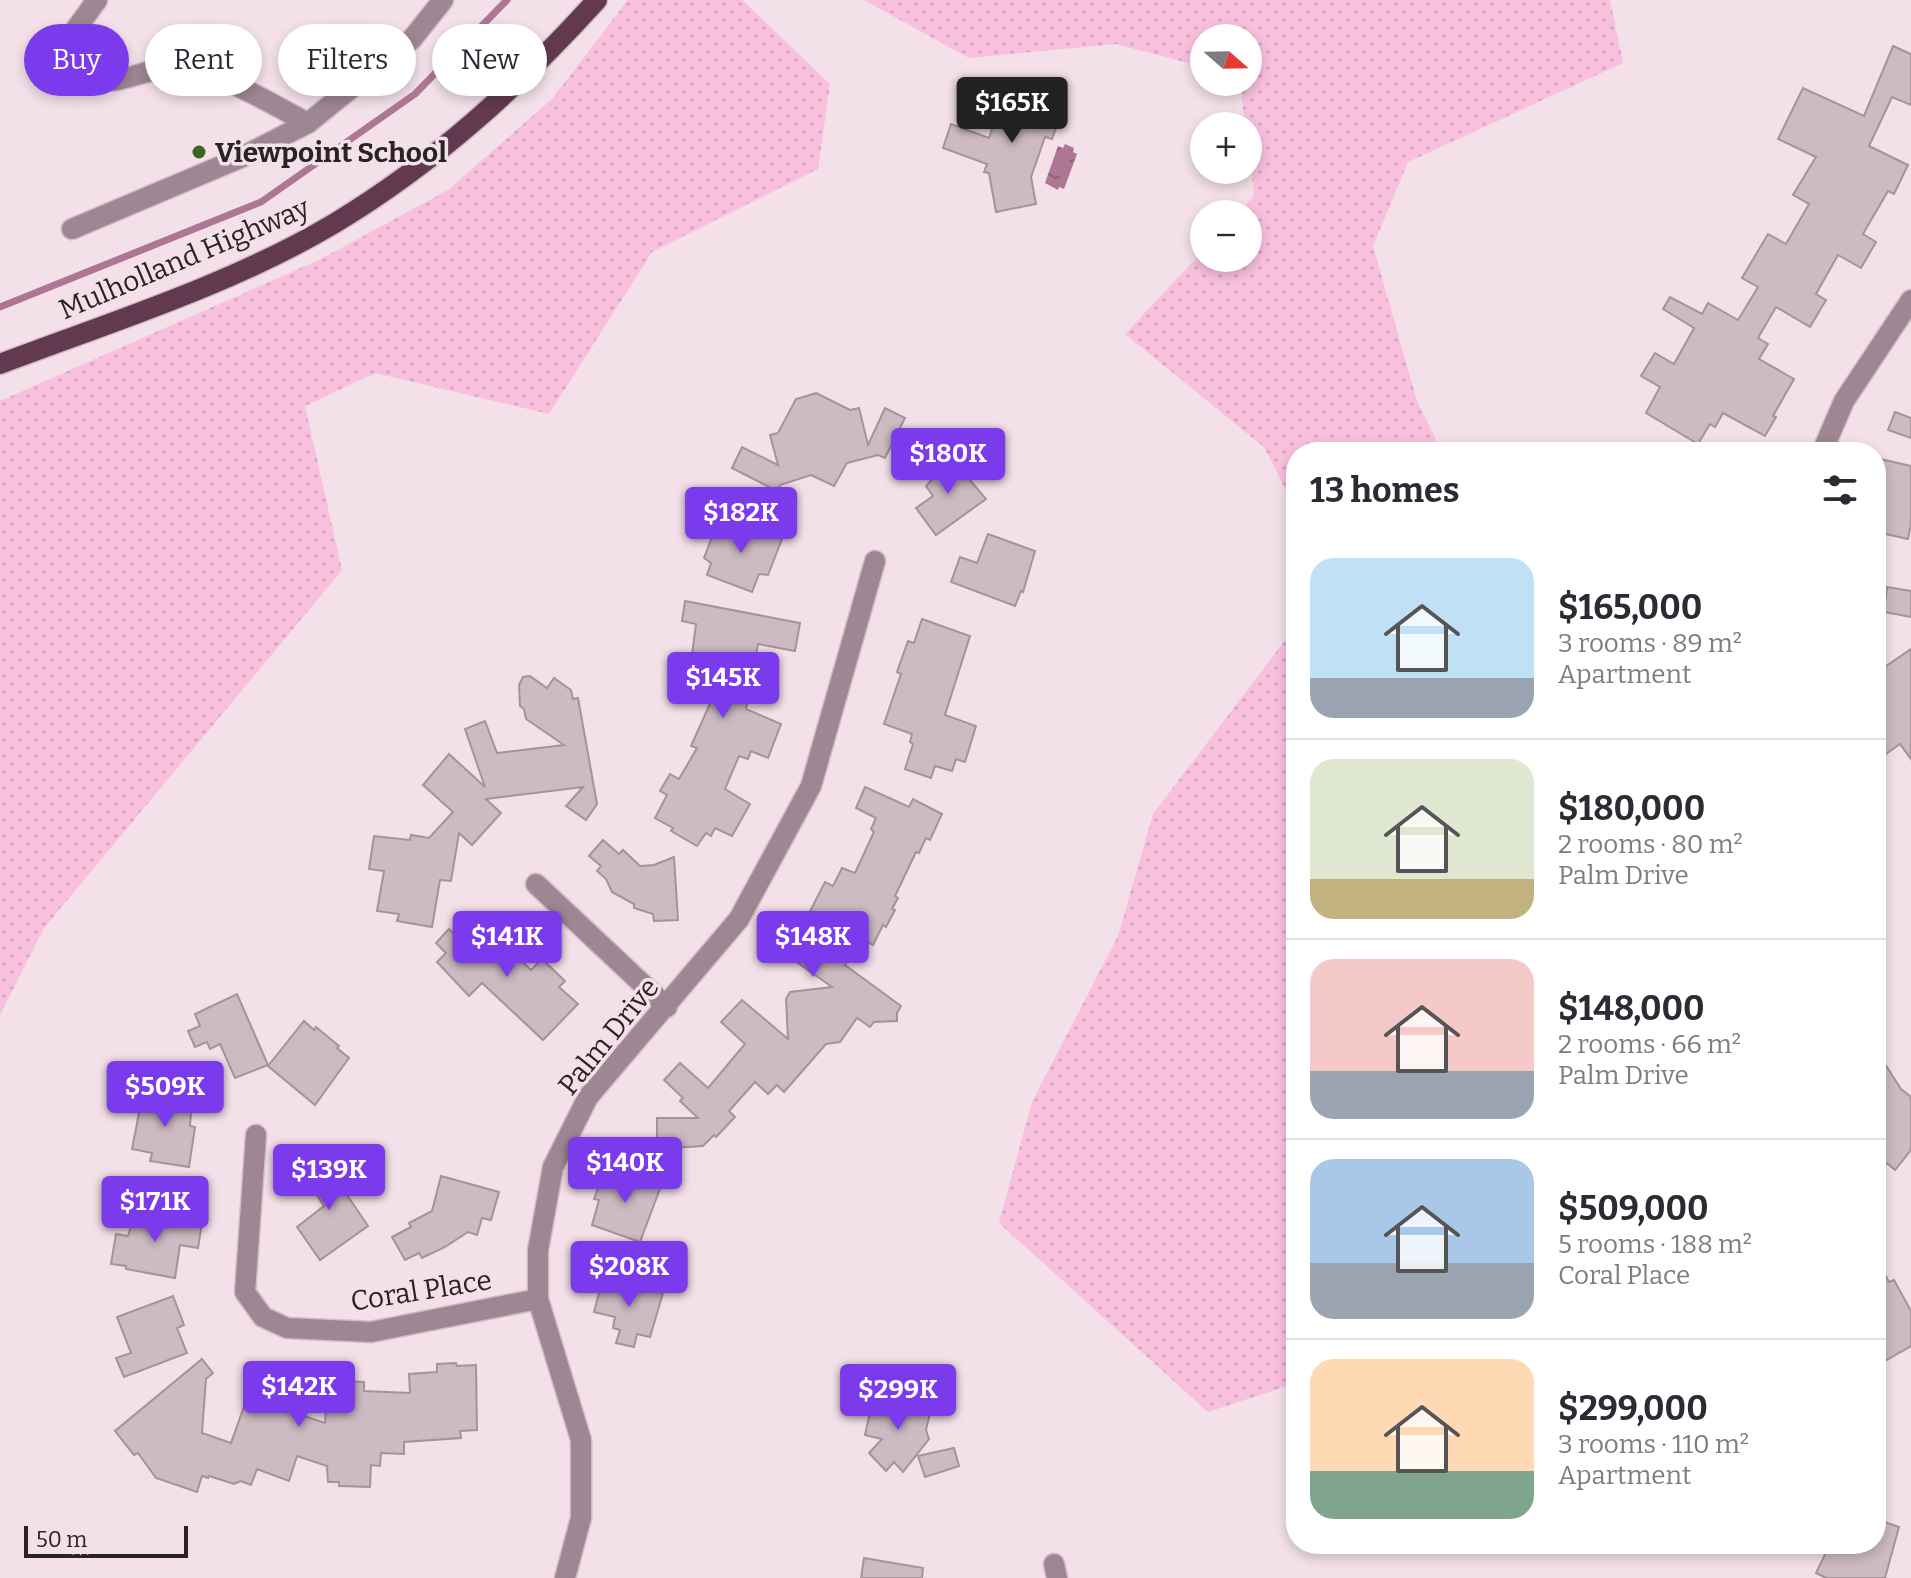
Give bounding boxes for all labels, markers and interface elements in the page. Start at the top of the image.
chip: Buy [24,24,129,96]
chip: Rent [145,24,262,96]
chip: Filters [278,24,416,96]
chip: New [432,24,547,96]
north arrow [1190,24,1262,96]
map controls [1190,24,1262,272]
pin: $165K [956,77,1068,145]
text: $165K [975,87,1049,118]
button: + [1190,112,1262,184]
place label: Viewpoint School [215,136,447,169]
marker: Viewpoint School [190,143,208,161]
street label: Mulholland Highway [54,191,314,326]
button: − [1190,200,1262,272]
pin: $180K [892,428,1004,496]
text: $180K [909,438,987,469]
icon: filters [1818,468,1862,512]
text: 13 homes [1310,470,1459,511]
pin: $182K [685,487,797,555]
text: $182K [703,497,779,528]
text: $165,000 [1558,587,1702,628]
icon: home [1374,590,1470,686]
text: 3 rooms · 89 m² [1558,628,1742,659]
pin: $145K [667,652,779,720]
text: Apartment [1558,659,1691,690]
text: $145K [685,662,761,693]
text: $180,000 [1558,788,1705,829]
icon: home [1374,791,1470,887]
text: 2 rooms · 80 m² [1558,829,1743,860]
text: Palm Drive [1558,860,1689,891]
pin: $141K [451,911,563,979]
pin: $148K [757,911,869,979]
text: $141K [471,921,543,952]
text: $148K [775,921,851,952]
street label: Palm Drive [551,971,665,1101]
text: $148,000 [1558,988,1705,1029]
icon: home [1374,991,1470,1087]
text: 2 rooms · 66 m² [1558,1029,1741,1060]
text: Palm Drive [1558,1060,1689,1091]
pin: $509K [109,1061,221,1129]
text: $509K [125,1071,205,1102]
pin: $140K [569,1137,681,1205]
pin: $139K [273,1144,385,1212]
text: $140K [586,1147,664,1178]
text: $139K [291,1154,367,1185]
pin: $171K [99,1176,211,1244]
text: $171K [120,1186,190,1217]
text: $509,000 [1558,1188,1709,1229]
icon: home [1374,1191,1470,1287]
text: 5 rooms · 188 m² [1558,1229,1752,1260]
pin: $208K [573,1241,685,1309]
text: $208K [589,1251,669,1282]
text: Coral Place [1558,1260,1690,1291]
street label: Coral Place [348,1263,494,1318]
pin: $142K [243,1361,355,1429]
pin: $299K [842,1364,954,1432]
text: $142K [261,1371,337,1402]
text: $299K [858,1374,938,1405]
text: $299,000 [1558,1388,1708,1429]
icon: home [1374,1391,1470,1487]
text: 3 rooms · 110 m² [1558,1429,1749,1460]
text: Apartment [1558,1460,1691,1491]
scale bar [24,1522,188,1558]
text: 50 m [36,1526,87,1553]

